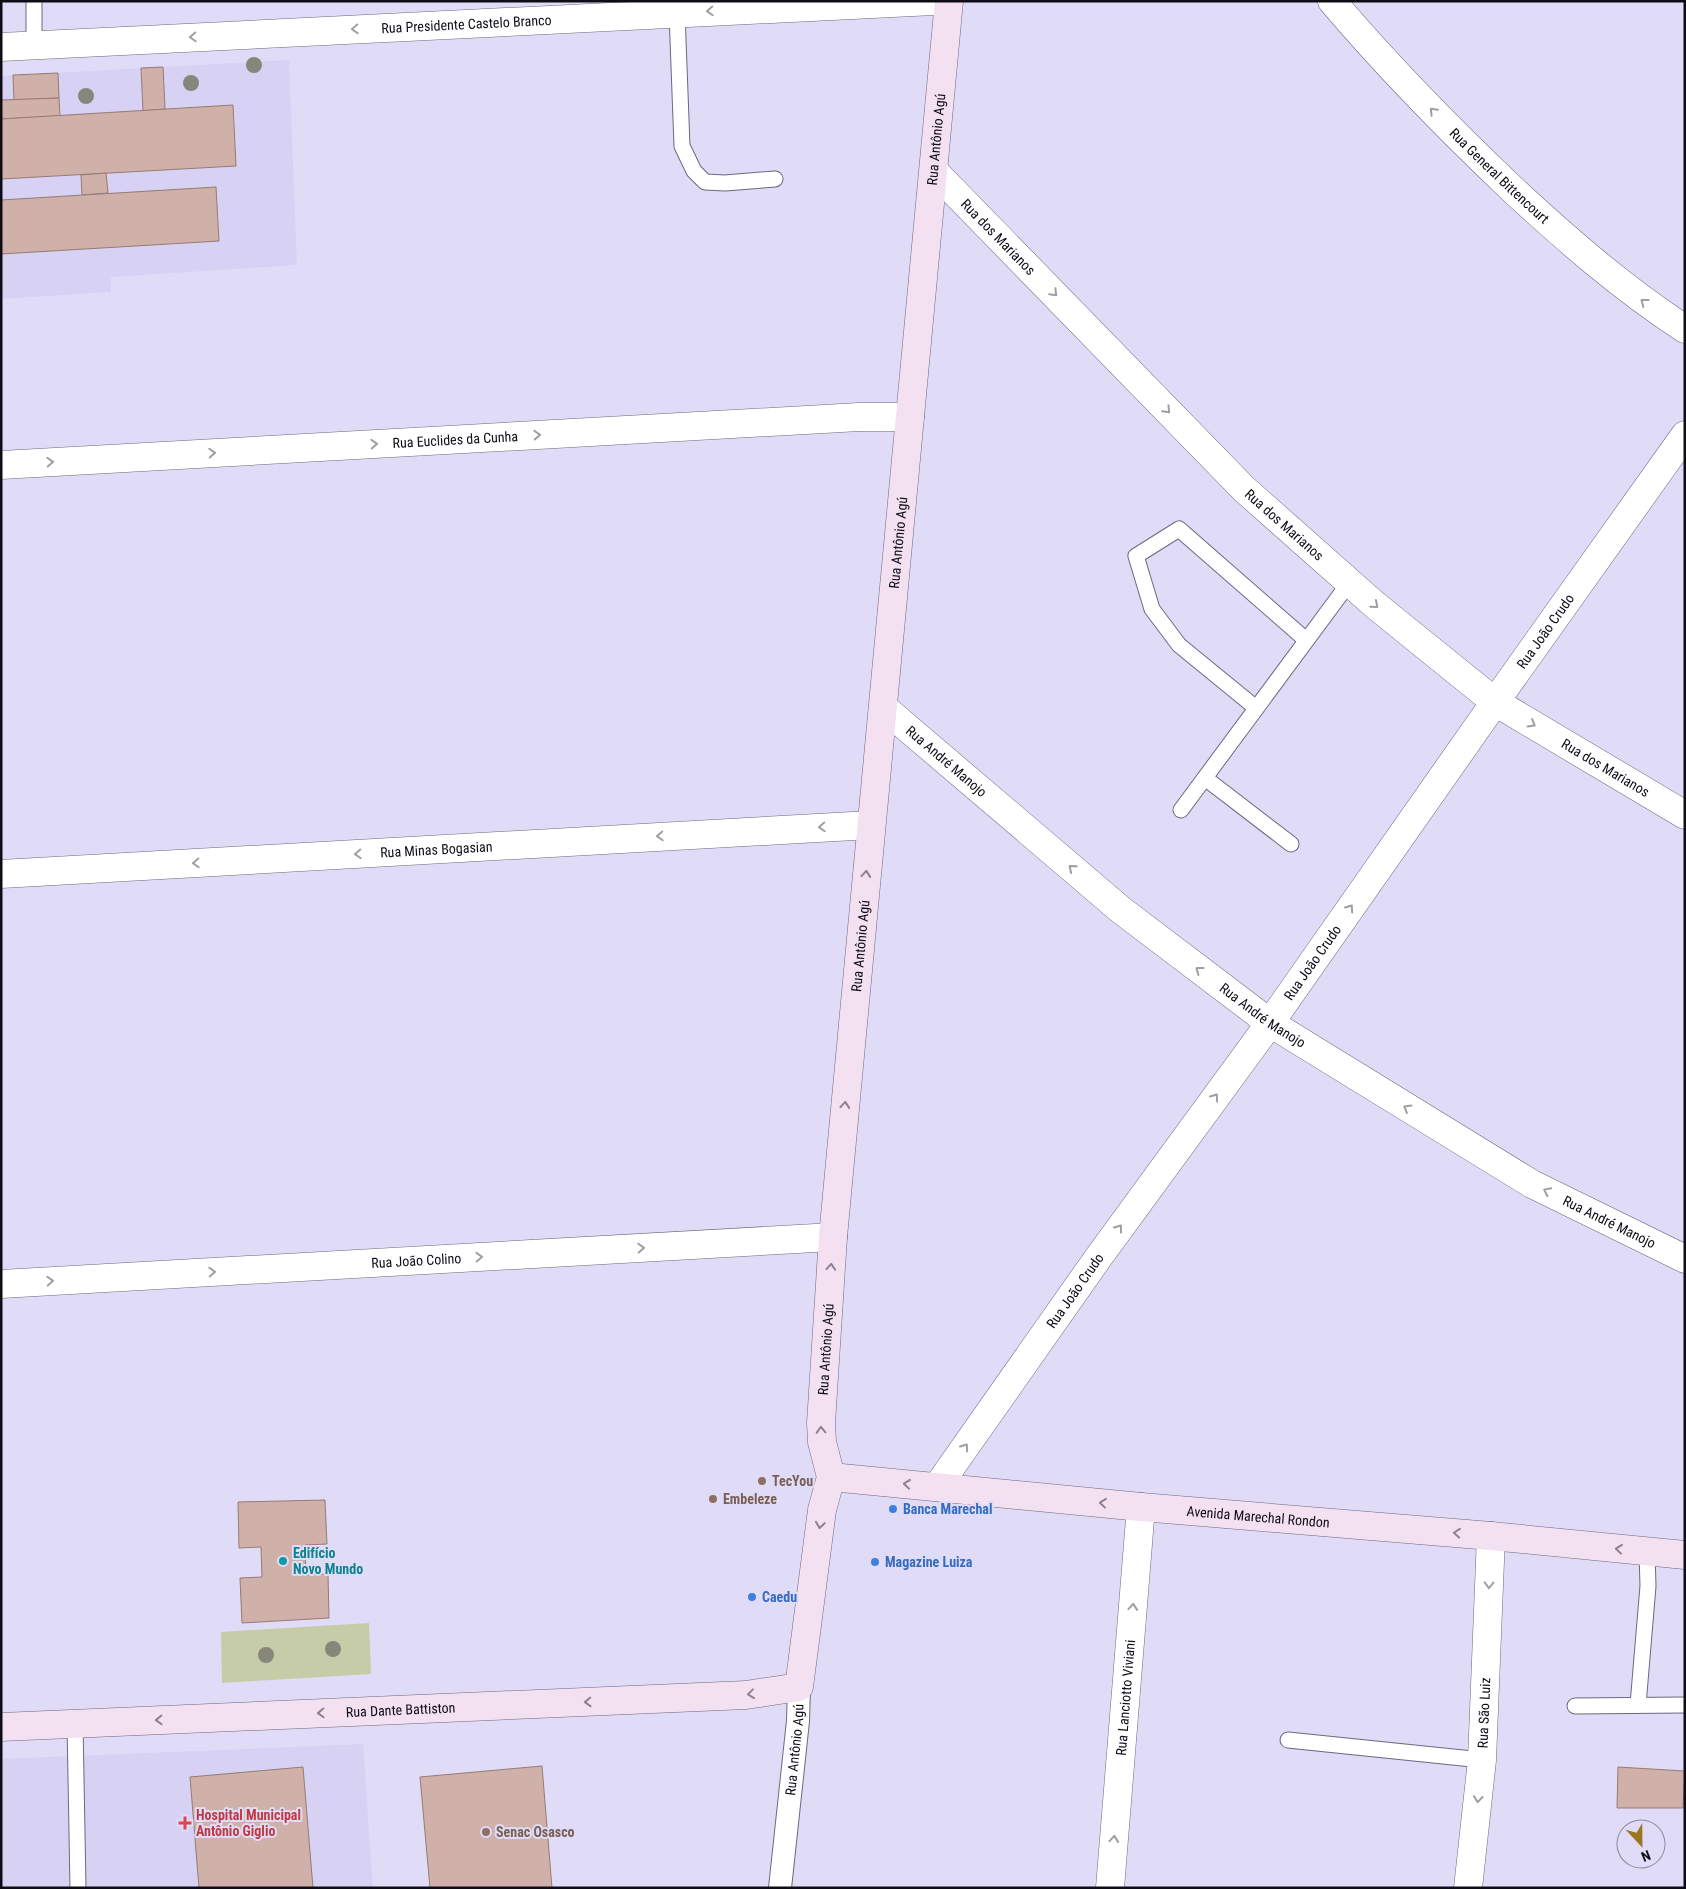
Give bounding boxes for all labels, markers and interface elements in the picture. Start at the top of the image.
one-way arrow [705,6,713,17]
street label: Rua Presidente Castelo Branco [381,12,552,36]
one-way arrow [351,23,359,34]
one-way arrow [188,31,196,42]
street label: Rua Antônio Agú [924,93,948,186]
one-way arrow [1430,108,1439,117]
street label: Rua General Bittencourt [1446,125,1552,227]
street label: Rua dos Marianos [958,196,1039,278]
one-way arrow [1048,288,1057,297]
one-way arrow [1641,299,1650,308]
one-way arrow [1161,404,1170,413]
street label: Rua Euclides da Cunha [392,428,518,451]
one-way arrow [533,429,541,440]
one-way arrow [371,438,379,449]
one-way arrow [208,447,216,458]
one-way arrow [46,456,54,467]
street label: Rua dos Marianos [1242,486,1327,564]
street label: Rua Antônio Agú [886,496,910,589]
street label: Rua João Crudo [1513,591,1577,672]
one-way arrow [1369,599,1378,608]
one-way arrow [1526,718,1535,728]
street label: Rua André Manojo [903,722,990,800]
street label: Rua dos Marianos [1559,735,1652,800]
one-way arrow [818,822,826,833]
one-way arrow [656,831,664,842]
street label: Rua Minas Bogasian [380,838,493,861]
one-way arrow [354,848,362,859]
one-way arrow [192,858,200,869]
one-way arrow [1069,866,1078,874]
one-way arrow [861,870,872,878]
street label: Rua Antônio Agú [848,899,873,992]
one-way arrow [1344,904,1353,914]
street label: Rua João Crudo [1281,922,1344,1003]
one-way arrow [1196,967,1205,975]
street label: Rua André Manojo [1217,980,1308,1051]
one-way arrow [1210,1094,1218,1103]
one-way arrow [839,1101,850,1109]
one-way arrow [1404,1104,1413,1114]
one-way arrow [1543,1187,1552,1197]
street label: Rua André Manojo [1560,1192,1658,1251]
one-way arrow [1114,1225,1122,1234]
one-way arrow [638,1242,646,1253]
street label: Rua João Colino [371,1250,462,1271]
street label: Rua João Crudo [1043,1250,1107,1331]
one-way arrow [476,1251,484,1262]
one-way arrow [825,1263,836,1271]
one-way arrow [208,1266,216,1277]
one-way arrow [46,1275,54,1286]
street label: Rua Antônio Agú [815,1303,837,1396]
one-way arrow [816,1425,827,1433]
one-way arrow [959,1443,968,1453]
place label: TecYou [772,1473,813,1489]
marker: TecYou [756,1475,768,1487]
one-way arrow [903,1479,911,1490]
place label: Embeleze [723,1491,777,1507]
marker: Embeleze [707,1493,719,1505]
one-way arrow [1099,1498,1107,1509]
place label: Banca Marechal [903,1501,992,1517]
marker: Banca Marechal [887,1503,899,1515]
street label: Avenida Marechal Rondon [1186,1503,1330,1531]
one-way arrow [815,1521,826,1529]
one-way arrow [1453,1528,1461,1539]
one-way arrow [1615,1544,1623,1555]
place label: Edifício Novo Mundo [293,1545,363,1577]
place label: Magazine Luiza [885,1554,973,1570]
marker: Edifício Novo Mundo [277,1555,289,1567]
marker: Magazine Luiza [869,1556,881,1568]
one-way arrow [1484,1581,1495,1589]
place label: Caedu [762,1589,797,1605]
marker: Caedu [746,1591,758,1603]
one-way arrow [1127,1603,1138,1611]
street label: Rua Lanciotto Viviani [1113,1639,1138,1756]
street label: Rua São Luiz [1474,1677,1493,1749]
one-way arrow [746,1688,754,1699]
one-way arrow [584,1696,592,1707]
street label: Rua Dante Battiston [345,1699,456,1720]
street label: Rua Antônio Agú [782,1704,806,1796]
one-way arrow [317,1708,325,1719]
one-way arrow [155,1715,163,1726]
one-way arrow [1473,1796,1484,1804]
place label: Hospital Municipal Antônio Giglio [196,1807,301,1839]
marker: Hospital Municipal Antônio Giglio [178,1816,192,1830]
north arrow [1616,1819,1666,1869]
place label: Senac Osasco [496,1824,575,1840]
marker: Senac Osasco [480,1826,492,1838]
one-way arrow [1108,1835,1119,1843]
text: N [1639,1847,1653,1865]

